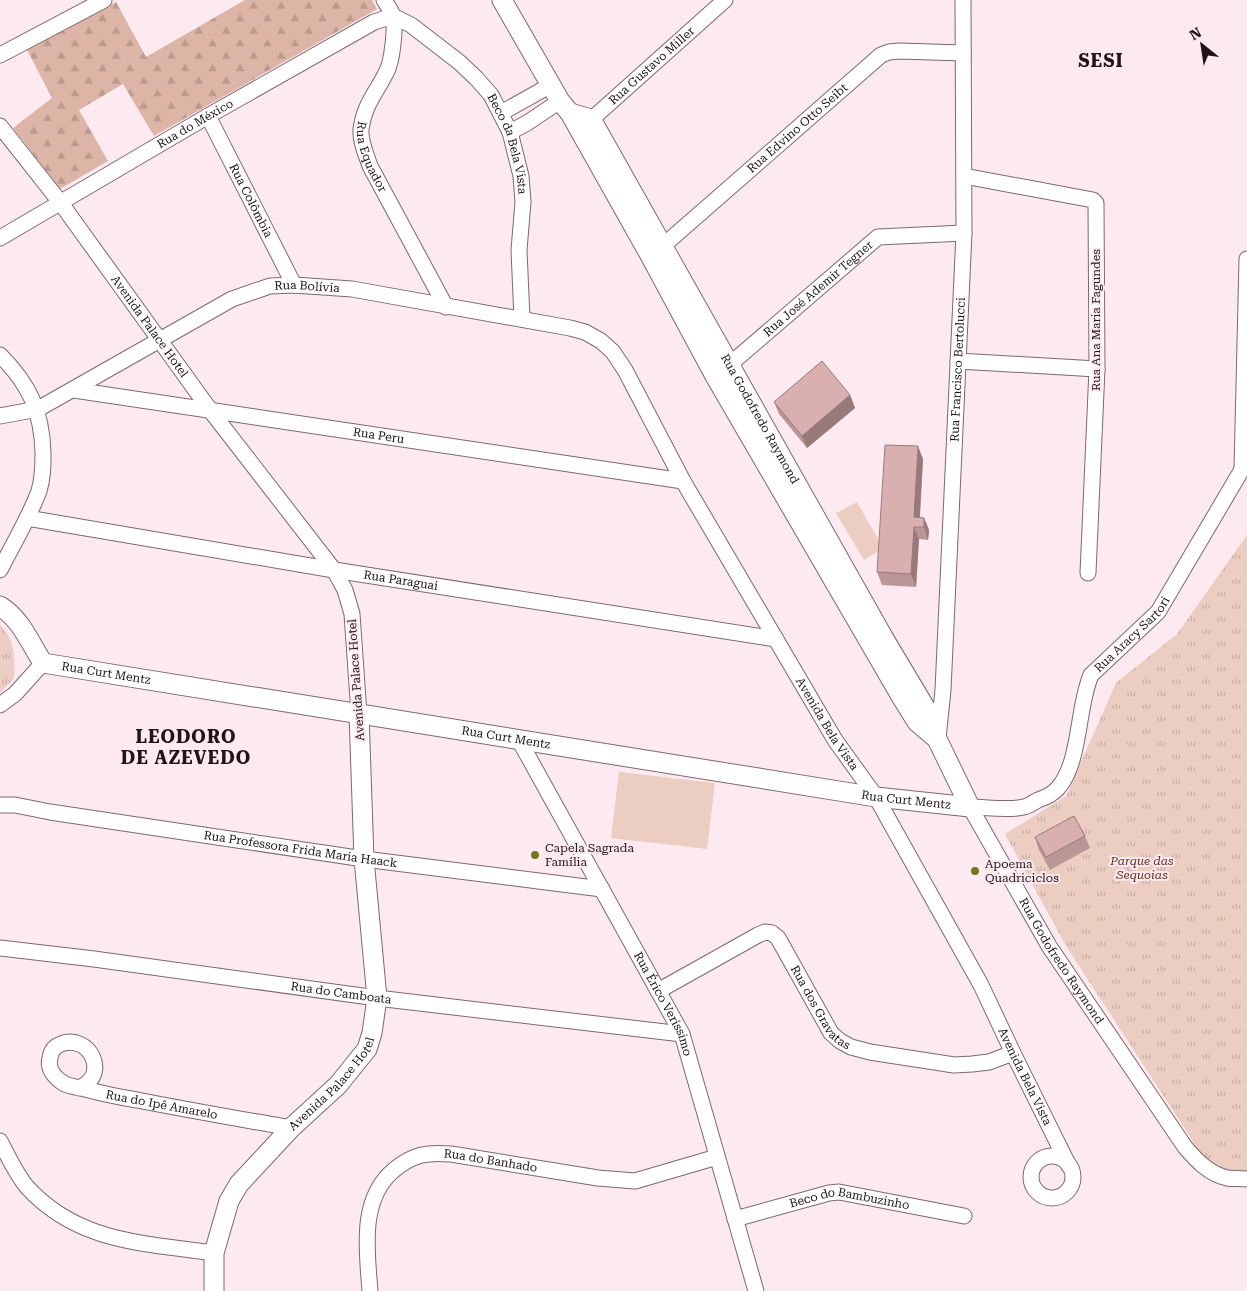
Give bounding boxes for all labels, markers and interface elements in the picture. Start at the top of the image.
north arrow [1177,20,1227,70]
street label: Rua Gustavo Miller [606,24,697,108]
text: N [1187,24,1204,43]
district label: SESI [1078,50,1124,71]
street label: Rua Edvino Otto Seibt [744,80,851,176]
street label: Beco da Bela Vista [484,91,529,195]
street label: Rua do México [154,96,236,151]
street label: Rua Equador [354,120,390,195]
street label: Rua Colômbia [226,161,276,240]
street label: Rua José Ademir Tegner [760,238,876,339]
street label: Rua Ana Maria Fagundes [1089,249,1103,391]
street label: Avenida Palace Hotel [108,273,191,380]
street label: Rua Bolívia [274,278,341,295]
street label: Rua Francisco Bertolucci [947,297,968,442]
street label: Rua Godofredo Raymond [718,351,802,486]
street label: Rua Peru [352,425,406,446]
street label: Rua Paraguai [363,568,439,593]
street label: Rua Aracy Sartori [1091,594,1173,675]
street label: Avenida Palace Hotel [345,618,367,741]
street label: Rua Curt Mentz [61,659,152,687]
street label: Avenida Bela Vista [793,675,862,773]
street label: Rua Curt Mentz [460,723,552,752]
district label: LEODORO DE AZEVEDO [121,726,251,768]
street label: Rua Curt Mentz [860,788,952,812]
street label: Rua Professora Frida Maria Haack [203,828,399,870]
place label: Capela Sagrada Família [545,841,634,869]
marker: Capela Sagrada Família [529,849,541,861]
park label: Parque das Sequoias [1109,854,1174,882]
place label: Apoema Quadriciclos [985,857,1059,885]
marker: Apoema Quadriciclos [969,865,981,877]
street label: Rua Godofredo Raymond [1016,895,1107,1027]
street label: Rua Érico Veríssimo [631,949,695,1058]
street label: Rua dos Gravatas [788,963,853,1052]
street label: Rua do Camboata [290,979,393,1007]
street label: Avenida Bela Vista [995,1026,1055,1128]
street label: Avenida Palace Hotel [286,1035,377,1133]
street label: Rua do Ipê Amarelo [104,1087,219,1122]
street label: Rua do Banhado [443,1146,538,1175]
street label: Beco do Bambuzinho [788,1185,911,1212]

